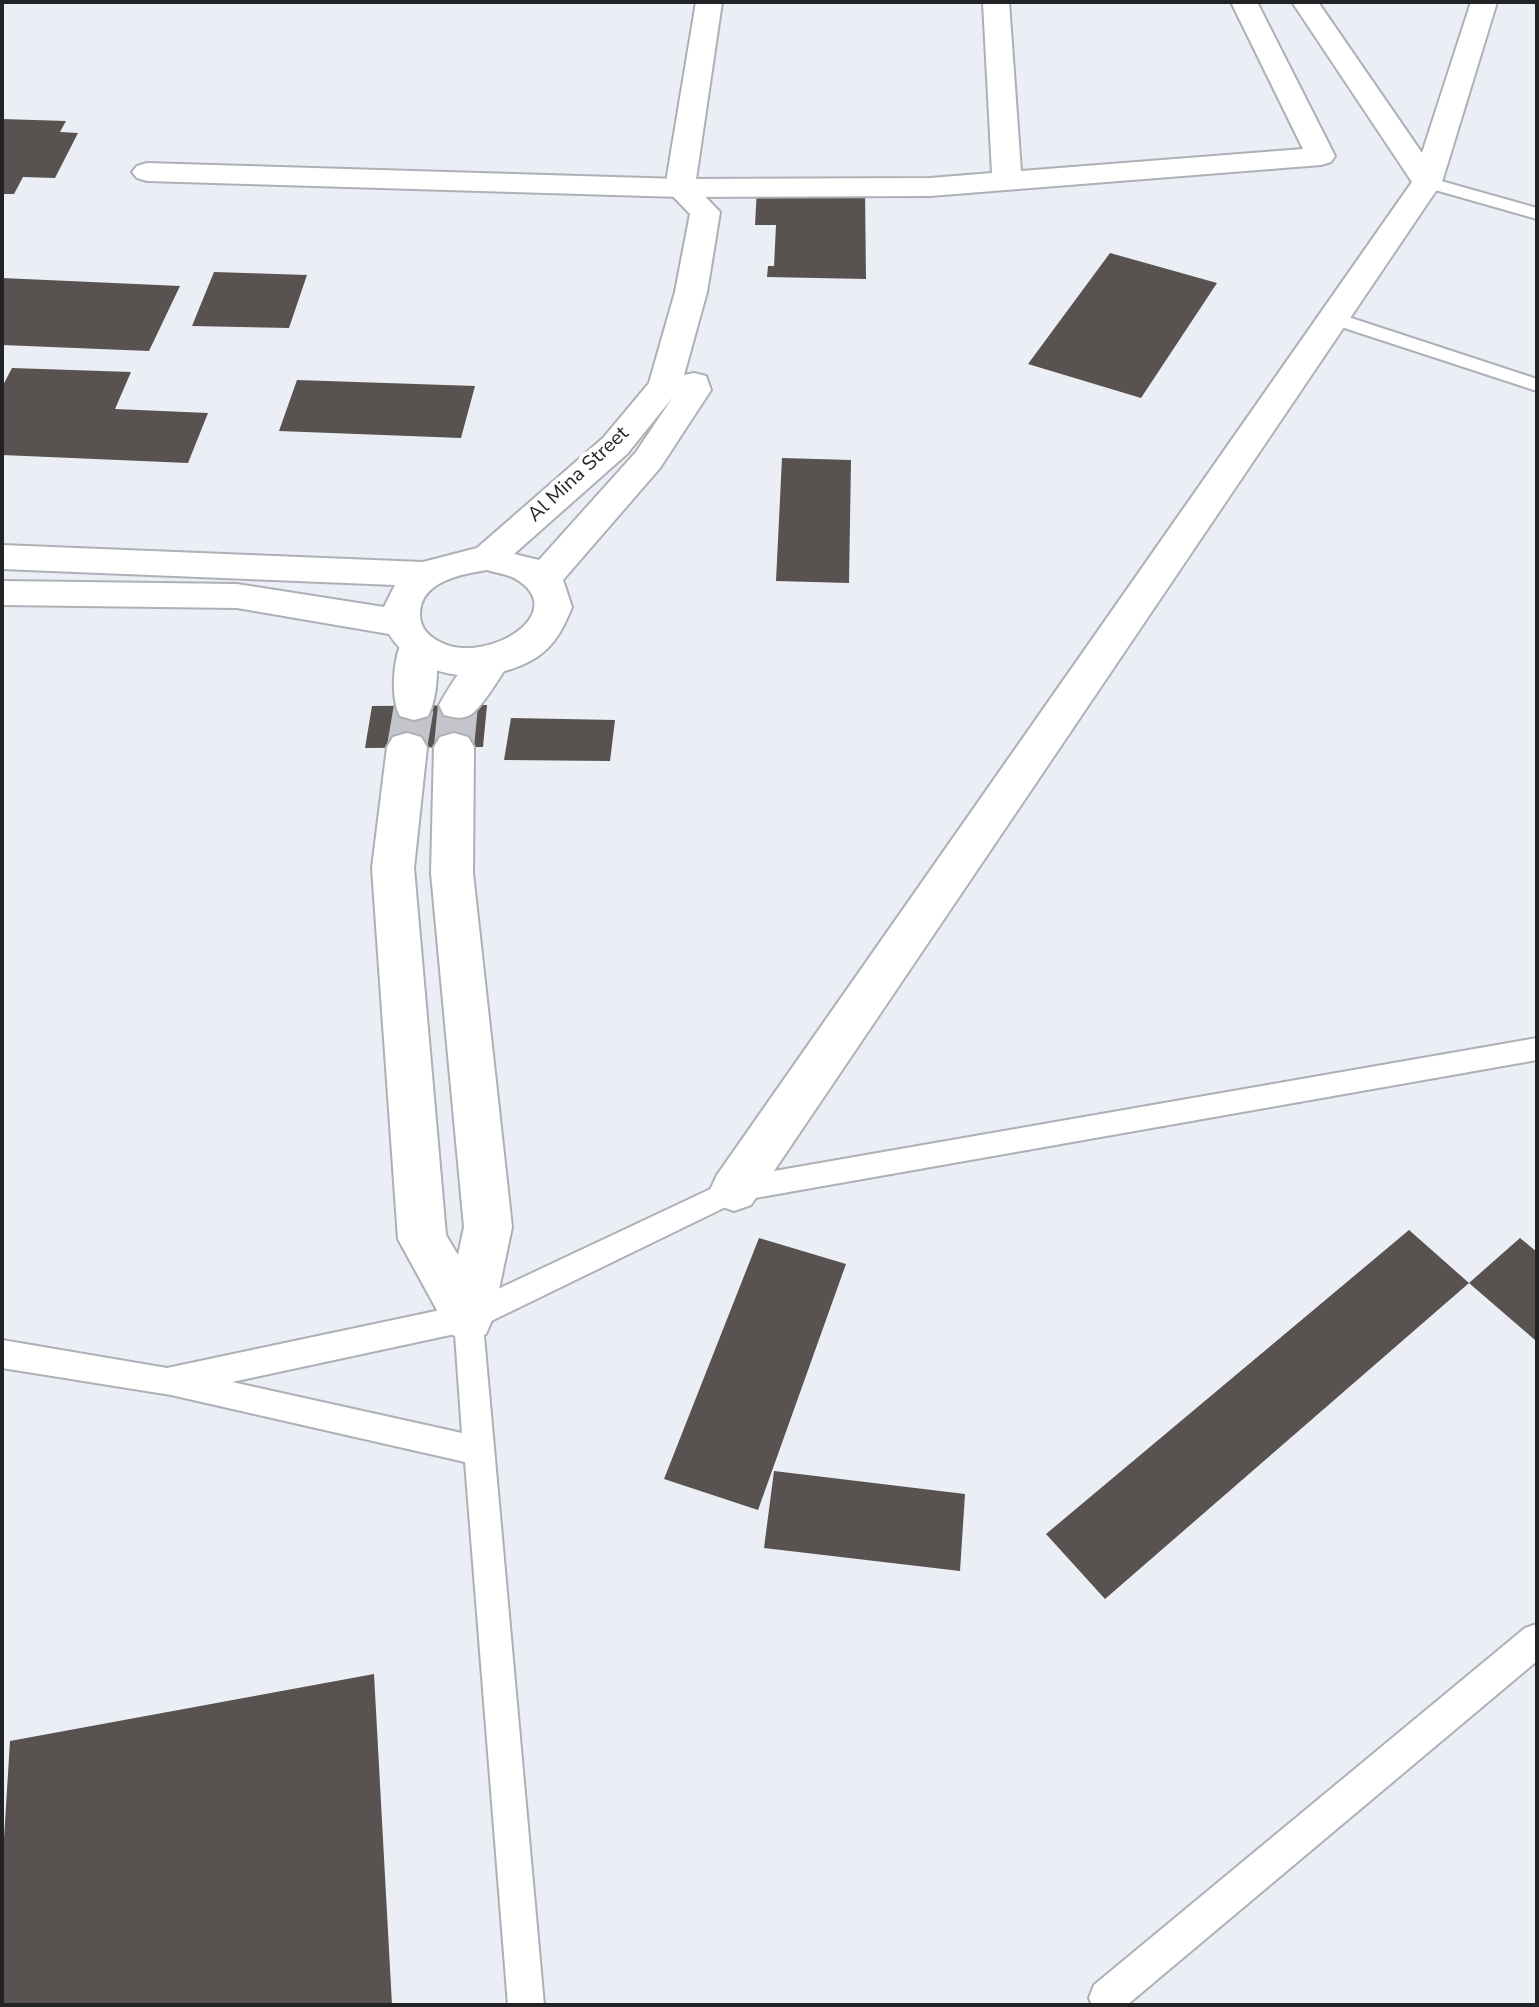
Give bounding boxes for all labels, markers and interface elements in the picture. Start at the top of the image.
street label: Al Mina Street [524,422,634,528]

